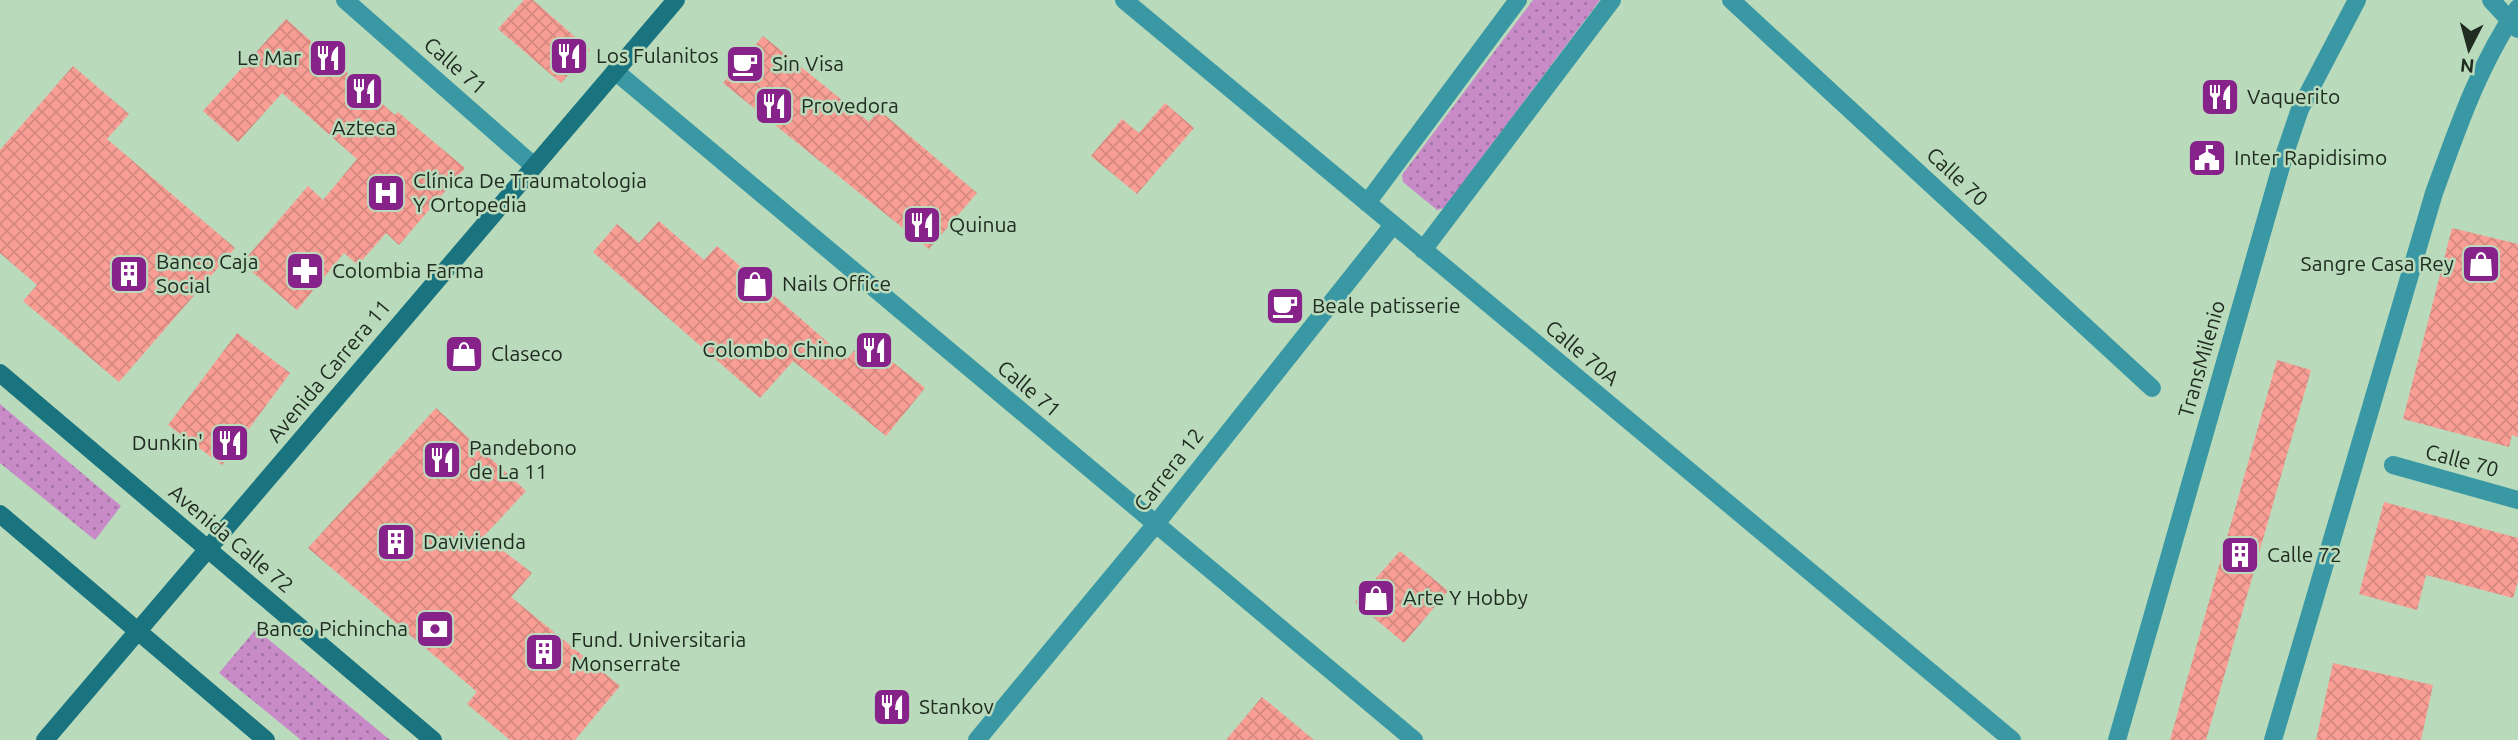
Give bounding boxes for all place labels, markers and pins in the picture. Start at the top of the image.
restaurant icon: Los Fulanitos [548,35,590,77]
restaurant icon: Le Mar [307,37,349,79]
place label: Los Fulanitos [596,43,719,67]
cafe icon: Sin Visa [724,43,766,85]
place label: Le Mar [237,45,301,69]
place label: Sin Visa [772,51,844,75]
restaurant icon: Azteca [343,70,385,112]
restaurant icon: Vaquerito [2199,76,2241,118]
place label: Vaquerito [2247,84,2340,108]
restaurant icon: Provedora [753,85,795,127]
place label: Provedora [801,93,899,117]
place label: Azteca [332,115,396,139]
public building icon: Inter Rapidisimo [2186,137,2228,179]
place label: Inter Rapidisimo [2234,145,2387,169]
place label: Clínica De Traumatologia Y Ortopedia [413,168,647,216]
hospital icon: Clínica De Traumatologia Y Ortopedia [365,172,407,214]
restaurant icon: Quinua [901,204,943,246]
place label: Quinua [949,212,1017,236]
shop icon: Sangre Casa Rey [2460,243,2502,285]
place label: Banco Caja Social [156,249,259,297]
pharmacy icon: Colombia Farma [284,250,326,292]
place label: Sangre Casa Rey [2301,251,2454,275]
building icon: Banco Caja Social [108,253,150,295]
place label: Colombia Farma [332,258,484,282]
shop icon: Nails Office [734,263,776,305]
place label: Nails Office [782,271,891,295]
cafe icon: Beale patisserie [1264,285,1306,327]
place label: Beale patisserie [1312,293,1461,317]
restaurant icon: Colombo Chino [853,329,895,371]
shop icon: Claseco [443,333,485,375]
place label: Colombo Chino [702,337,847,361]
place label: Claseco [491,341,563,365]
restaurant icon: Dunkin' [209,422,251,464]
place label: Dunkin' [132,430,203,454]
place label: Pandebono de La 11 [469,435,577,483]
restaurant icon: Pandebono de La 11 [421,439,463,481]
building icon: Davivienda [375,521,417,563]
place label: Davivienda [423,529,526,553]
building icon: Calle 72 [2219,534,2261,576]
place label: Calle 72 [2267,542,2342,566]
shop icon: Arte Y Hobby [1355,577,1397,619]
place label: Arte Y Hobby [1403,585,1528,609]
bank icon: Banco Pichincha [414,608,456,650]
place label: Banco Pichincha [256,616,408,640]
place label: Fund. Universitaria Monserrate [571,627,746,675]
building icon: Fund. Universitaria Monserrate [523,631,565,673]
restaurant icon: Stankov [871,686,913,728]
place label: Stankov [919,694,994,718]

